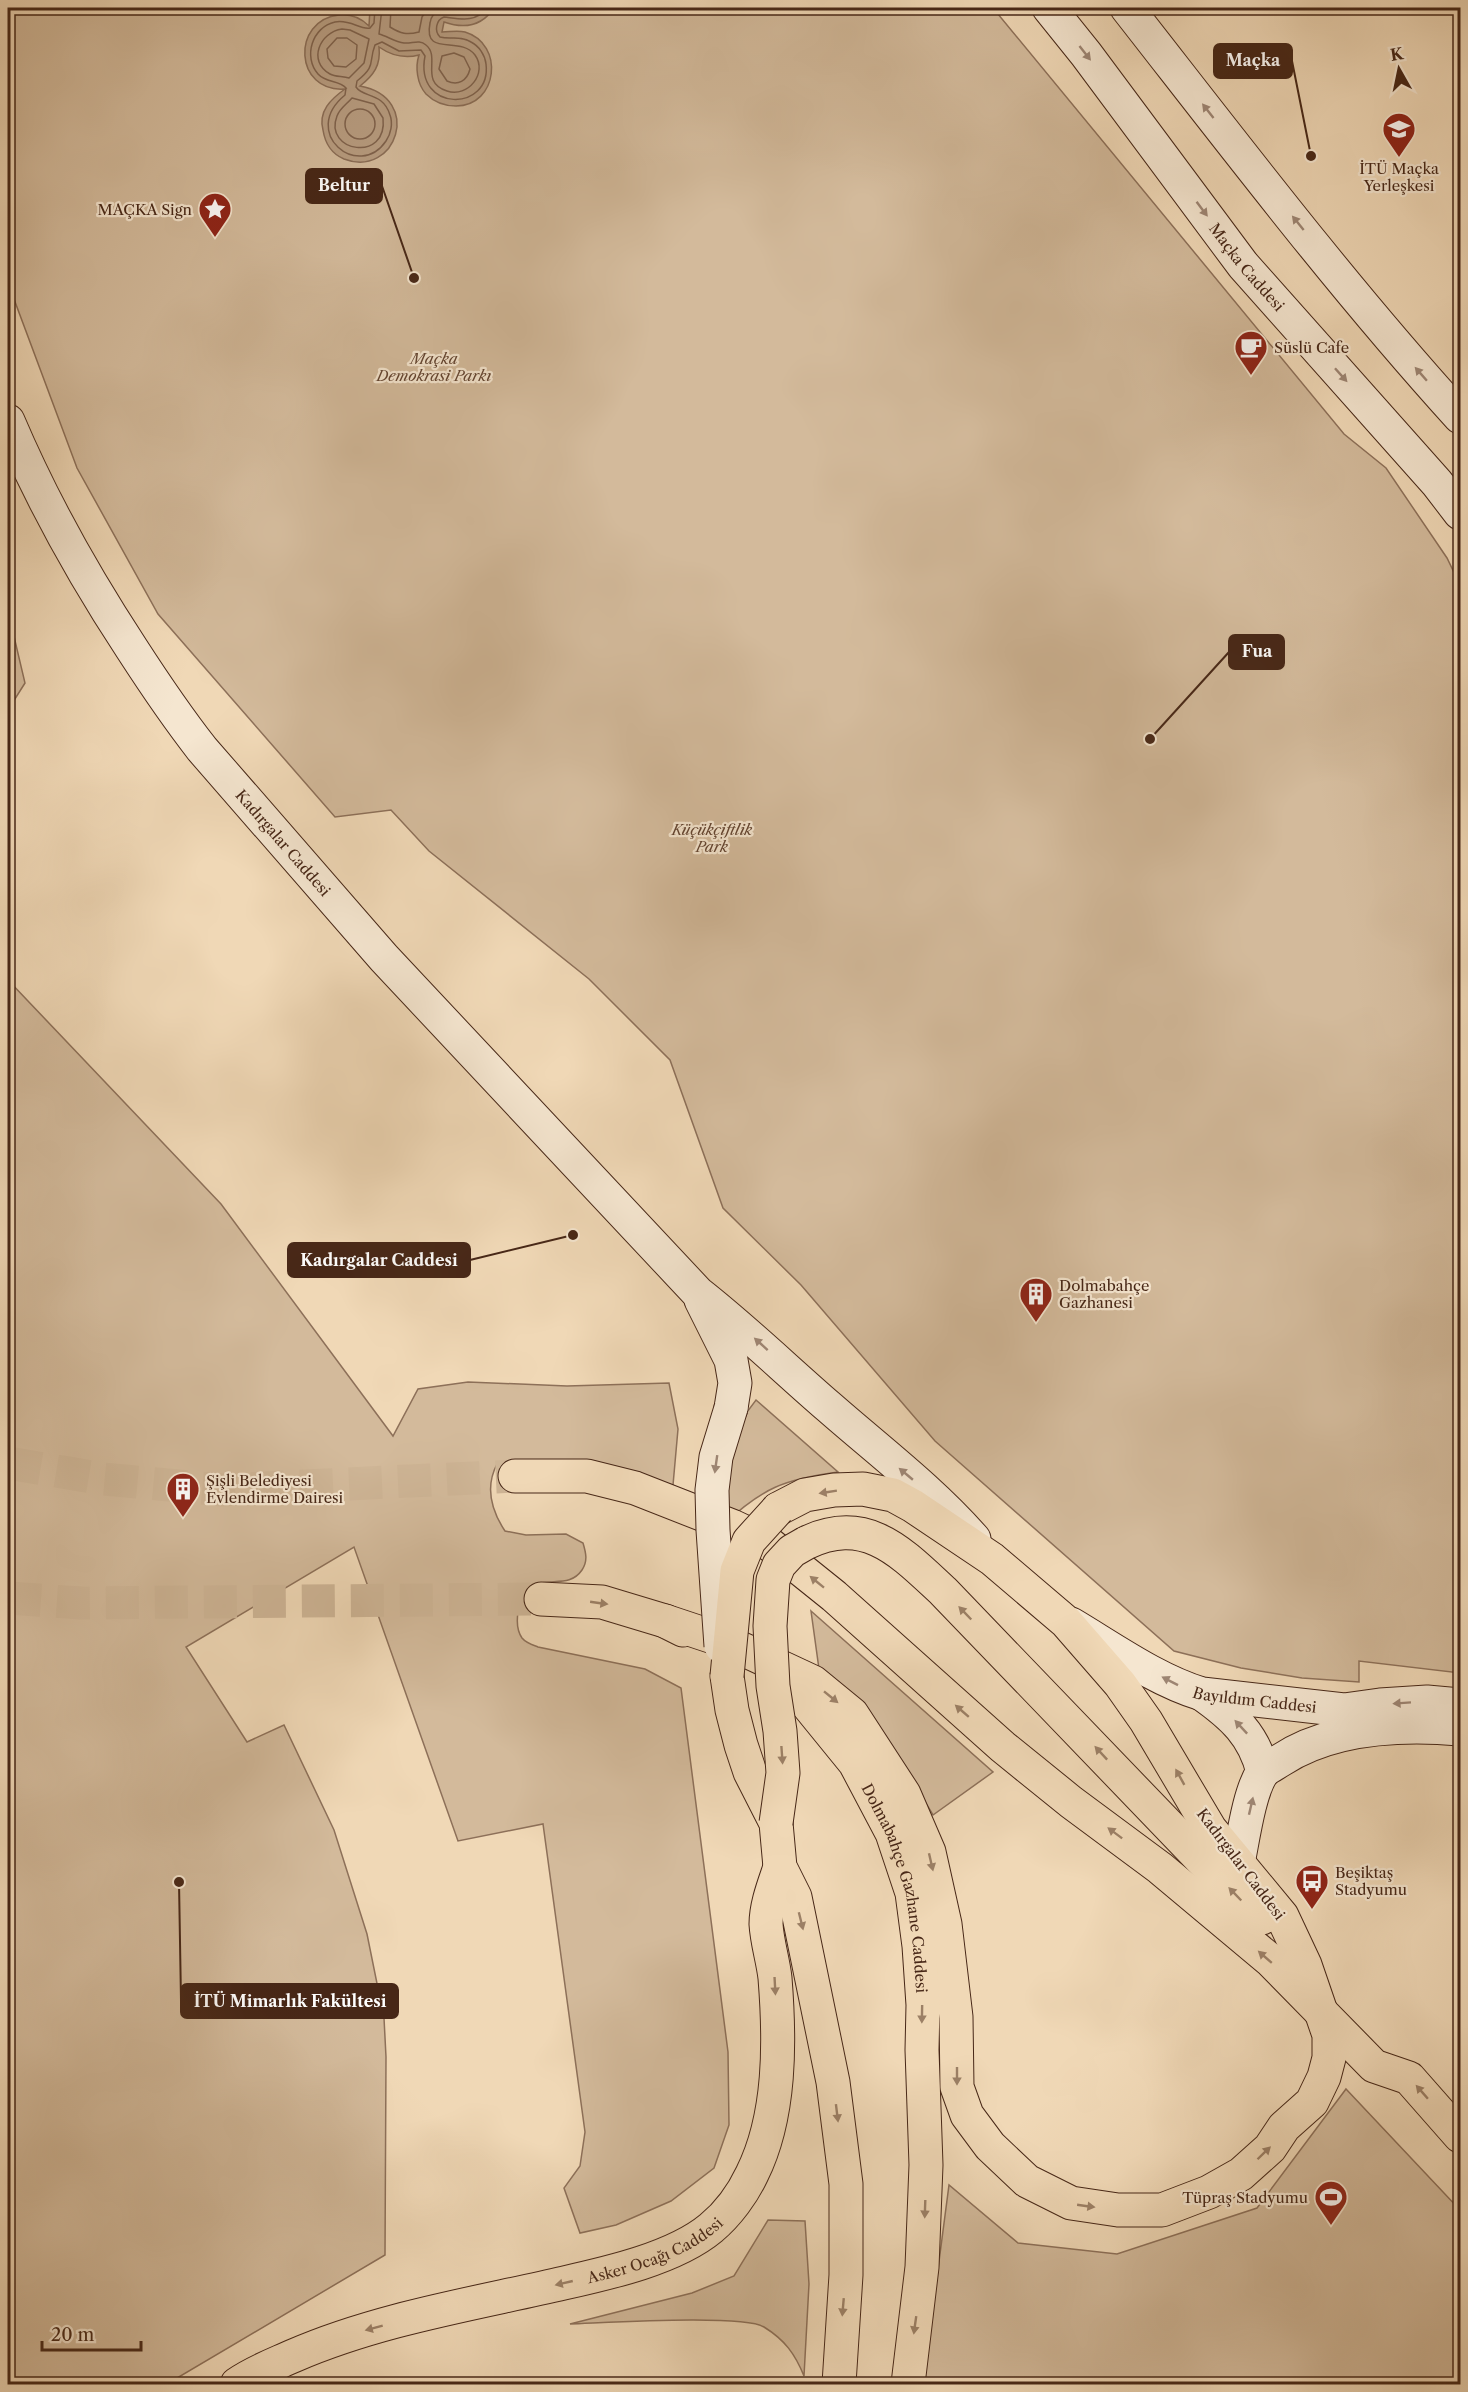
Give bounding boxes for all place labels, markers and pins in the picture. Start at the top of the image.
callout: Maçka [1214,44,1292,78]
school or university icon: İTÜ Maçka Yerleşkesi [1381,111,1417,158]
place label: İTÜ Maçka Yerleşkesi [1359,159,1439,195]
callout: Beltur [306,169,382,203]
place icon: MAÇKA Sign [197,191,233,238]
place label: MAÇKA Sign [98,200,193,219]
cafe icon: Süslü Cafe [1233,329,1269,376]
place label: Süslü Cafe [1274,338,1349,357]
callout: Fua [1229,635,1284,669]
callout: Kadırgalar Caddesi [288,1243,470,1277]
building icon: Dolmabahçe Gazhanesi [1018,1276,1054,1323]
place label: Dolmabahçe Gazhanesi [1059,1276,1149,1312]
building icon: Şişli Belediyesi Evlendirme Dairesi [165,1471,201,1518]
place label: Şişli Belediyesi Evlendirme Dairesi [206,1471,344,1507]
bus stop icon: Beşiktaş Stadyumu [1294,1863,1330,1910]
place label: Beşiktaş Stadyumu [1335,1863,1407,1899]
callout: İTÜ Mimarlık Fakültesi [181,1984,398,2018]
sports icon: Tüpraş Stadyumu [1313,2179,1349,2226]
place label: Tüpraş Stadyumu [1182,2188,1308,2207]

